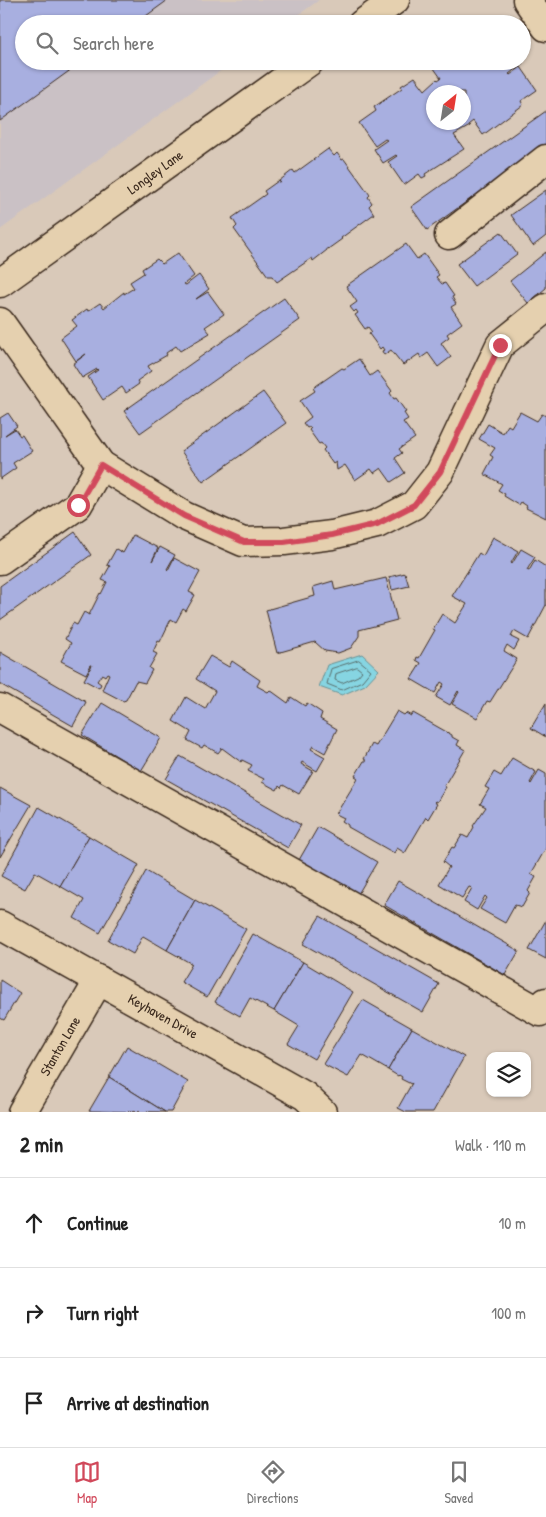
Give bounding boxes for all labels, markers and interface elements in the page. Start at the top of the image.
search box [15,15,531,70]
icon: search [33,29,61,57]
text: Search here [73,30,154,56]
north arrow [426,85,471,130]
street label: Longley Lane [123,145,187,199]
route end [489,334,512,357]
route start [67,494,90,517]
street label: Keyhaven Drive [124,989,202,1044]
street label: Stanton Lane [35,1012,84,1079]
map controls [486,1052,531,1097]
button: layers [486,1052,531,1097]
text: 2 min [20,1130,63,1159]
text: Walk · 110 m [455,1134,526,1156]
icon: ahead [20,1209,48,1237]
text: Continue [67,1210,128,1236]
text: 10 m [498,1212,526,1234]
icon: right [20,1299,48,1327]
text: Turn right [67,1300,138,1326]
text: 100 m [491,1302,526,1324]
icon: arrive [20,1389,48,1417]
text: Arrive at destination [67,1390,209,1416]
tab: Map [73,1458,101,1507]
tab: Directions [247,1458,298,1507]
tab: Saved [444,1458,473,1507]

